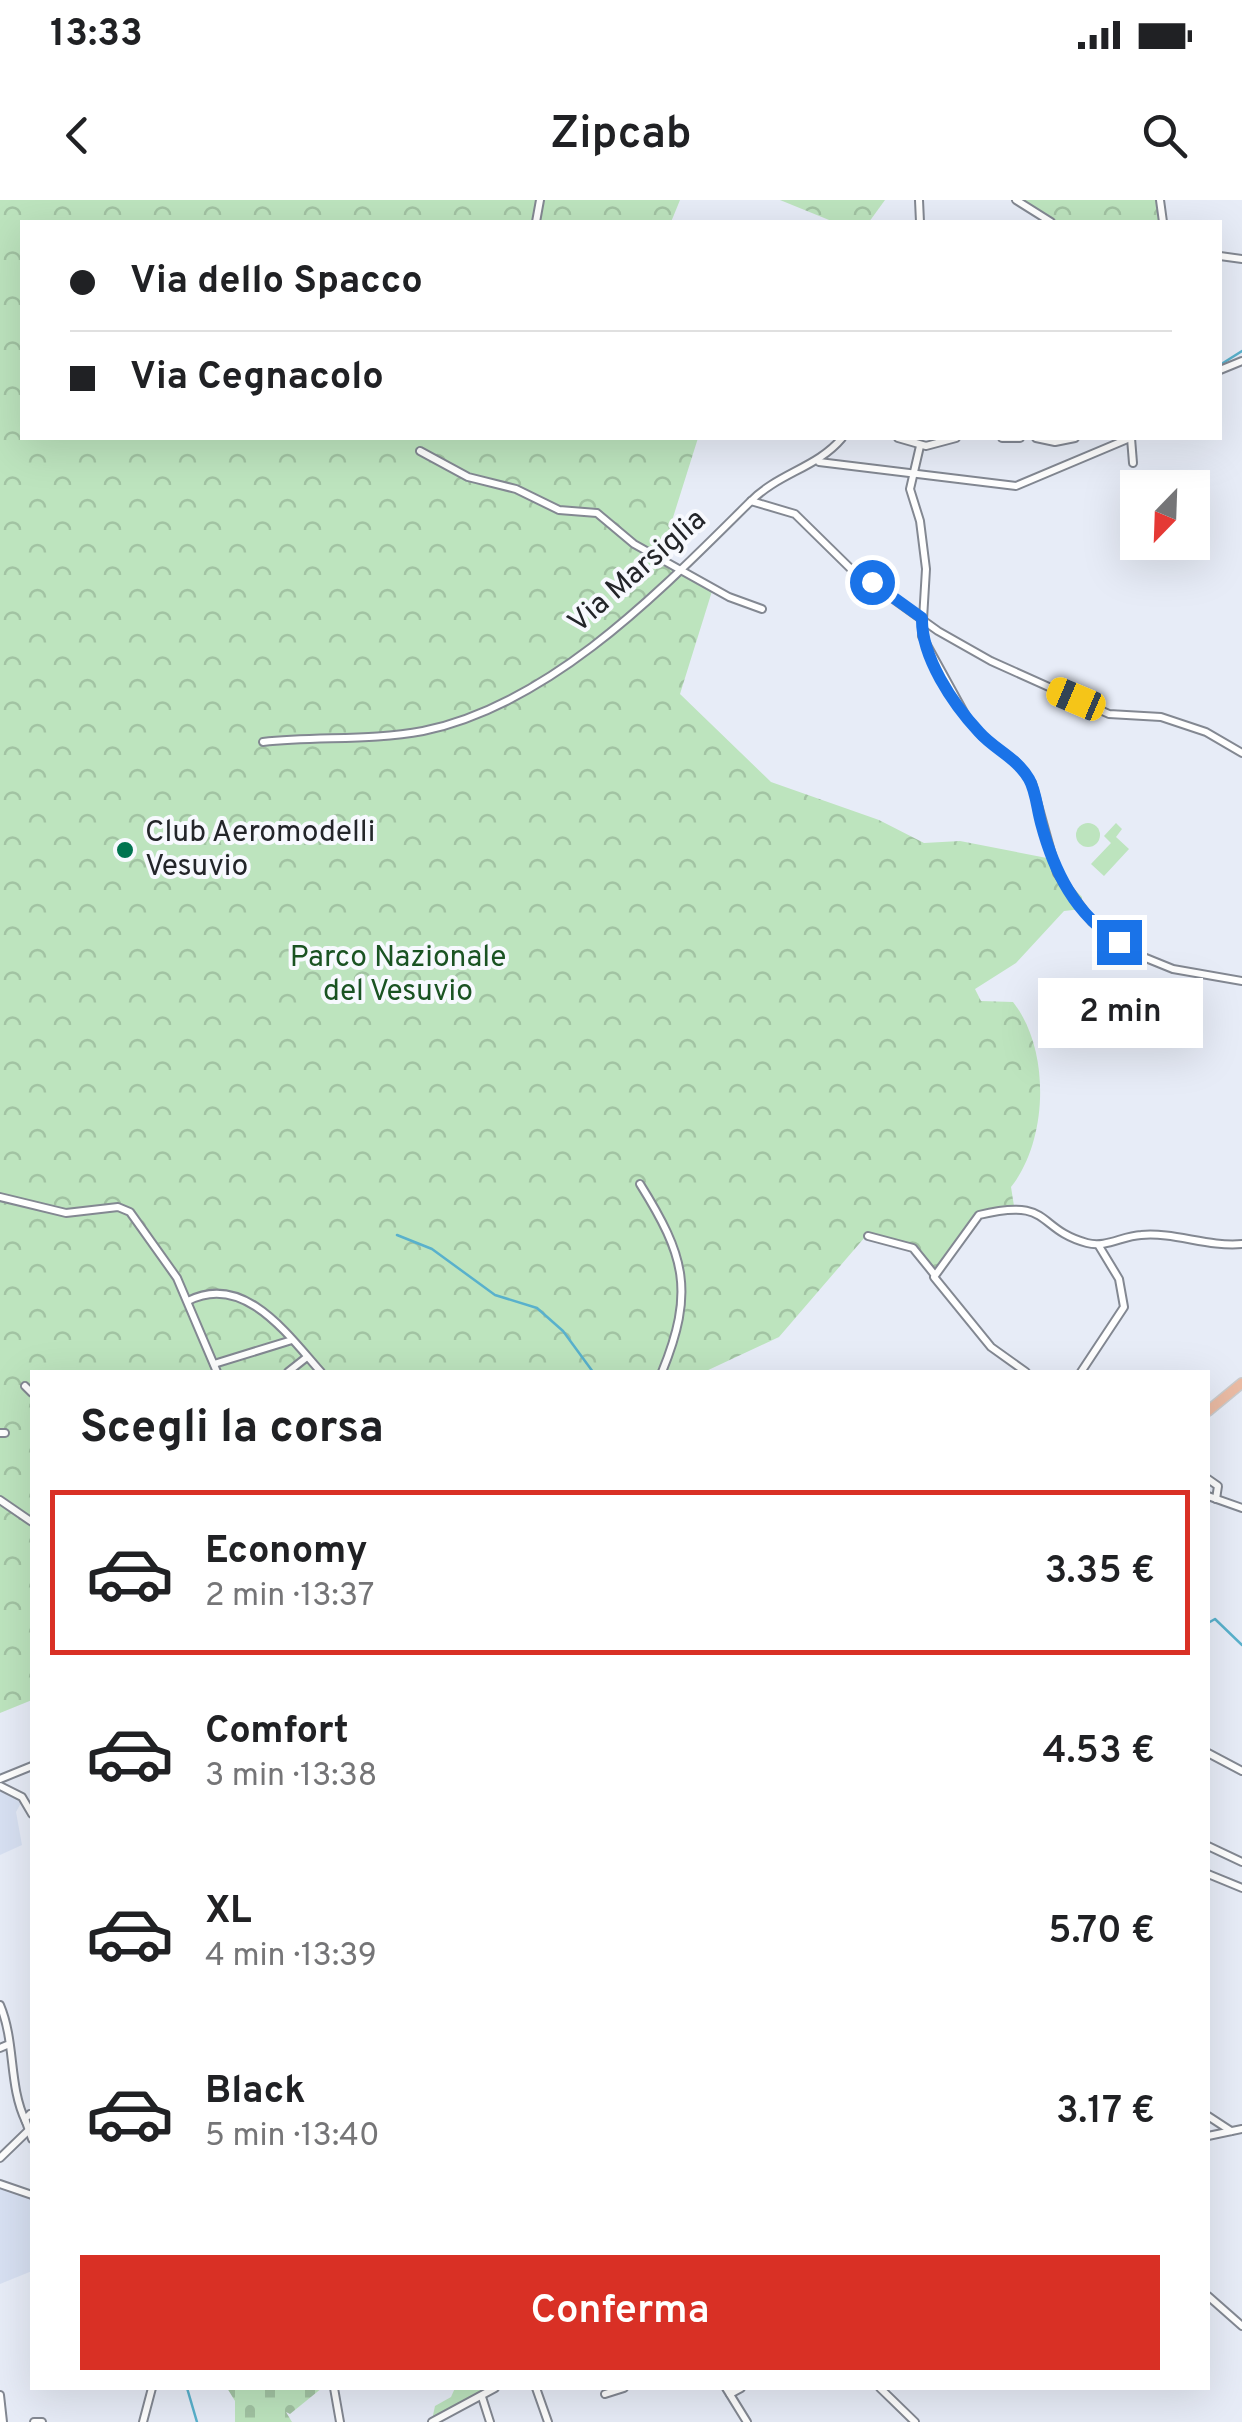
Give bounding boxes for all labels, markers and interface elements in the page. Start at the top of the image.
text: 13:33 [50,11,143,60]
text: Zipcab [550,107,692,164]
icon: back [50,108,105,163]
icon: search [1137,108,1192,163]
text: Via dello Spacco [130,258,423,307]
text: Via Cegnacolo [130,354,384,403]
north arrow [1120,470,1210,560]
map controls [1120,470,1210,560]
street label: Via Marsiglia [561,502,715,642]
route start [850,560,895,605]
car [1043,673,1109,725]
place label: Club Aeromodelli Vesuvio [145,815,375,886]
marker: Club Aeromodelli Vesuvio [114,839,136,861]
route end [1097,920,1142,965]
park label: Parco Nazionale del Vesuvio [290,940,506,1011]
callout: 2 min [1036,977,1202,1047]
text: 2 min [1079,993,1162,1033]
text: Scegli la corsa [80,1401,384,1458]
icon: car [85,1528,175,1618]
text: Economy [205,1528,367,1577]
text: 3.35 € [1044,1548,1155,1597]
text: 2 min · 13:37 [205,1577,374,1617]
icon: car [85,1708,175,1798]
text: Comfort [205,1708,349,1757]
text: 4.53 € [1043,1728,1155,1777]
text: 3 min · 13:38 [205,1757,377,1797]
icon: car [85,1888,175,1978]
text: XL [205,1888,252,1937]
text: 5.70 € [1048,1908,1155,1957]
text: 4 min · 13:39 [205,1937,377,1977]
icon: car [85,2068,175,2158]
text: Black [205,2068,305,2117]
text: 3.17 € [1056,2088,1155,2137]
text: 5 min · 13:40 [205,2117,380,2157]
button: Conferma [80,2255,1160,2370]

